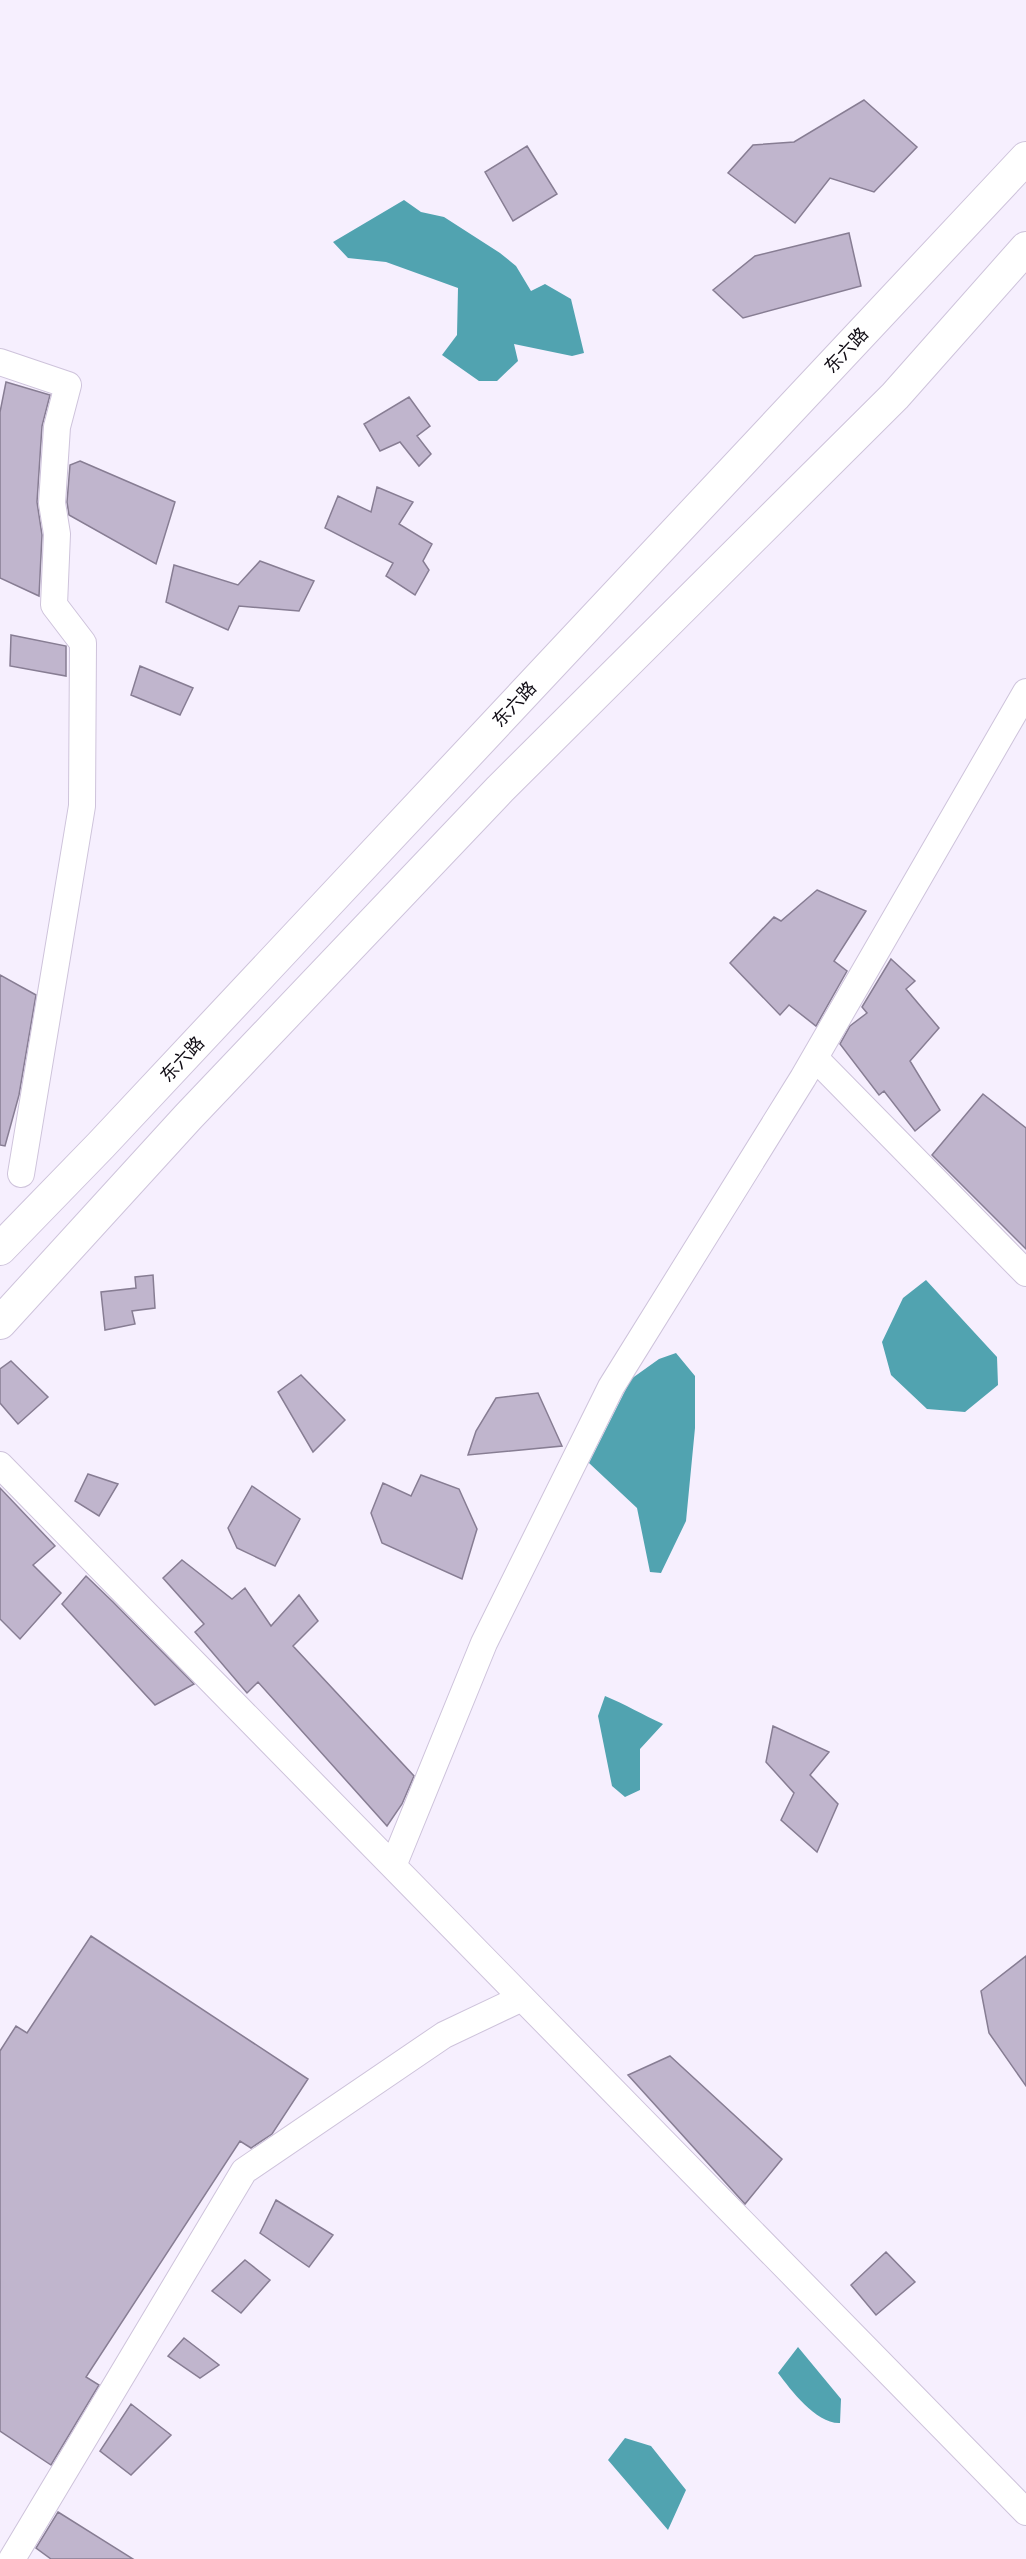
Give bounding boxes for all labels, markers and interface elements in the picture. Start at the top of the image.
street label: 东六路 [818,321,874,379]
street label: 东六路 [486,675,542,733]
street label: 东六路 [154,1030,210,1088]

